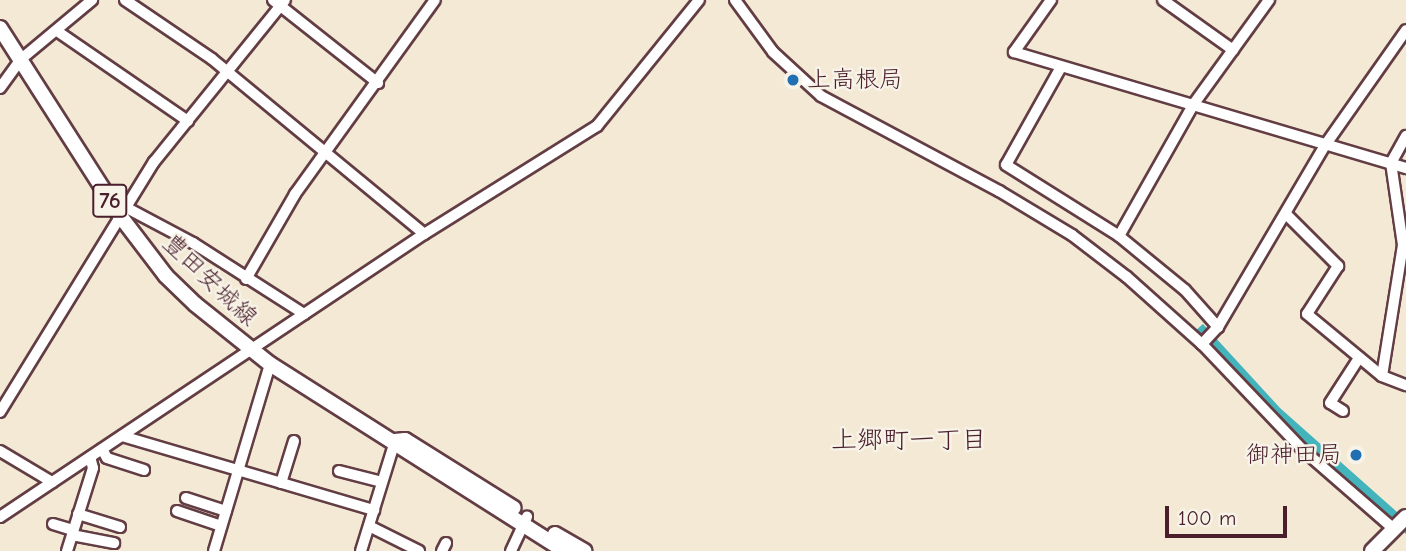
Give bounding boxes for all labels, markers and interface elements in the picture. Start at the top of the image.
place label: 上高根局 [807,66,903,94]
marker: 上高根局 [785,72,801,88]
road number: 76 [91,182,129,220]
street label: 豊田安城線 [157,228,263,332]
district label: 上郷町一丁目 [831,425,987,457]
place label: 御神田局 [1246,441,1342,469]
marker: 御神田局 [1348,447,1364,463]
scale bar [1168,491,1290,536]
text: 100 m [1178,506,1236,530]

